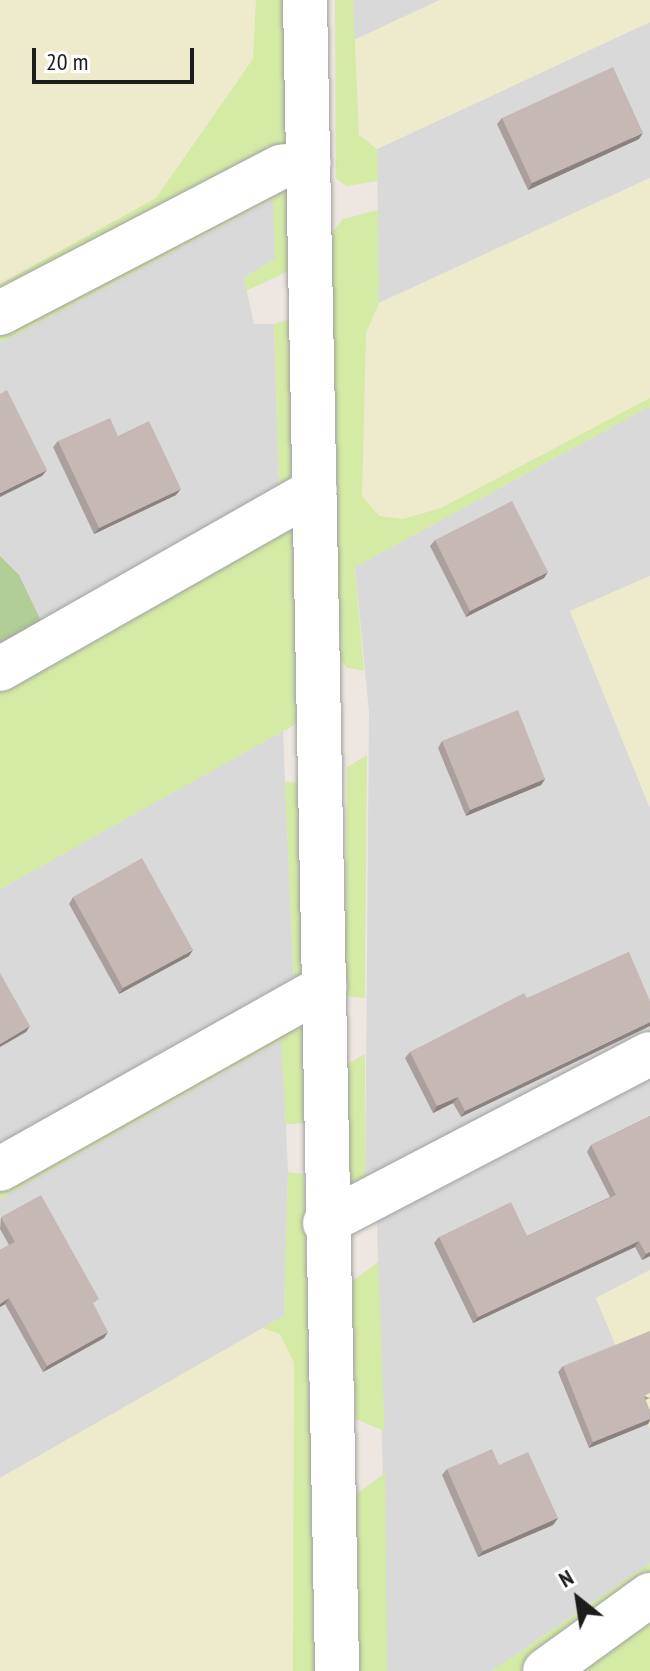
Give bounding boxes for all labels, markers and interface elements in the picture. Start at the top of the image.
scale bar [36,32,198,82]
text: 20 m [46,46,88,77]
north arrow [538,1559,618,1639]
text: N [554,1563,578,1593]

